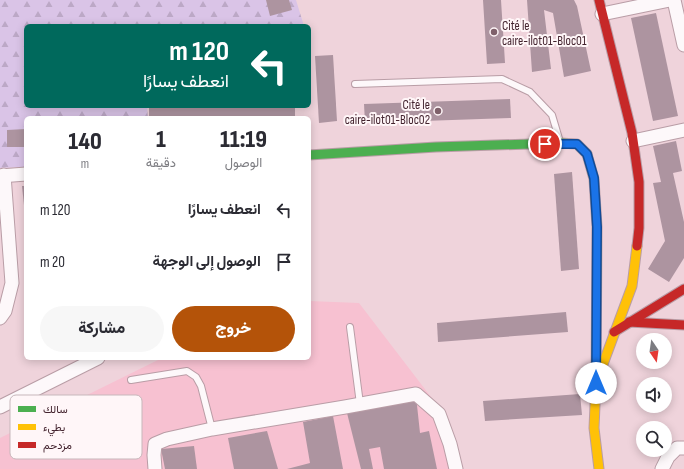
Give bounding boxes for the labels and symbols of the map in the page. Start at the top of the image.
place label: Cité le caire-ilot01-Bloc01 [502,18,587,49]
marker: Cité le caire-ilot01-Bloc01 [489,27,499,37]
place label: Cité le caire-ilot01-Bloc02 [345,97,430,128]
marker: Cité le caire-ilot01-Bloc02 [433,106,443,116]
pin [528,127,562,161]
north arrow [636,333,672,369]
position arrow [575,362,617,404]
legend [10,395,142,459]
text: سالك [43,403,68,416]
text: بطيء [43,421,65,437]
text: مزدحم [43,439,72,453]

